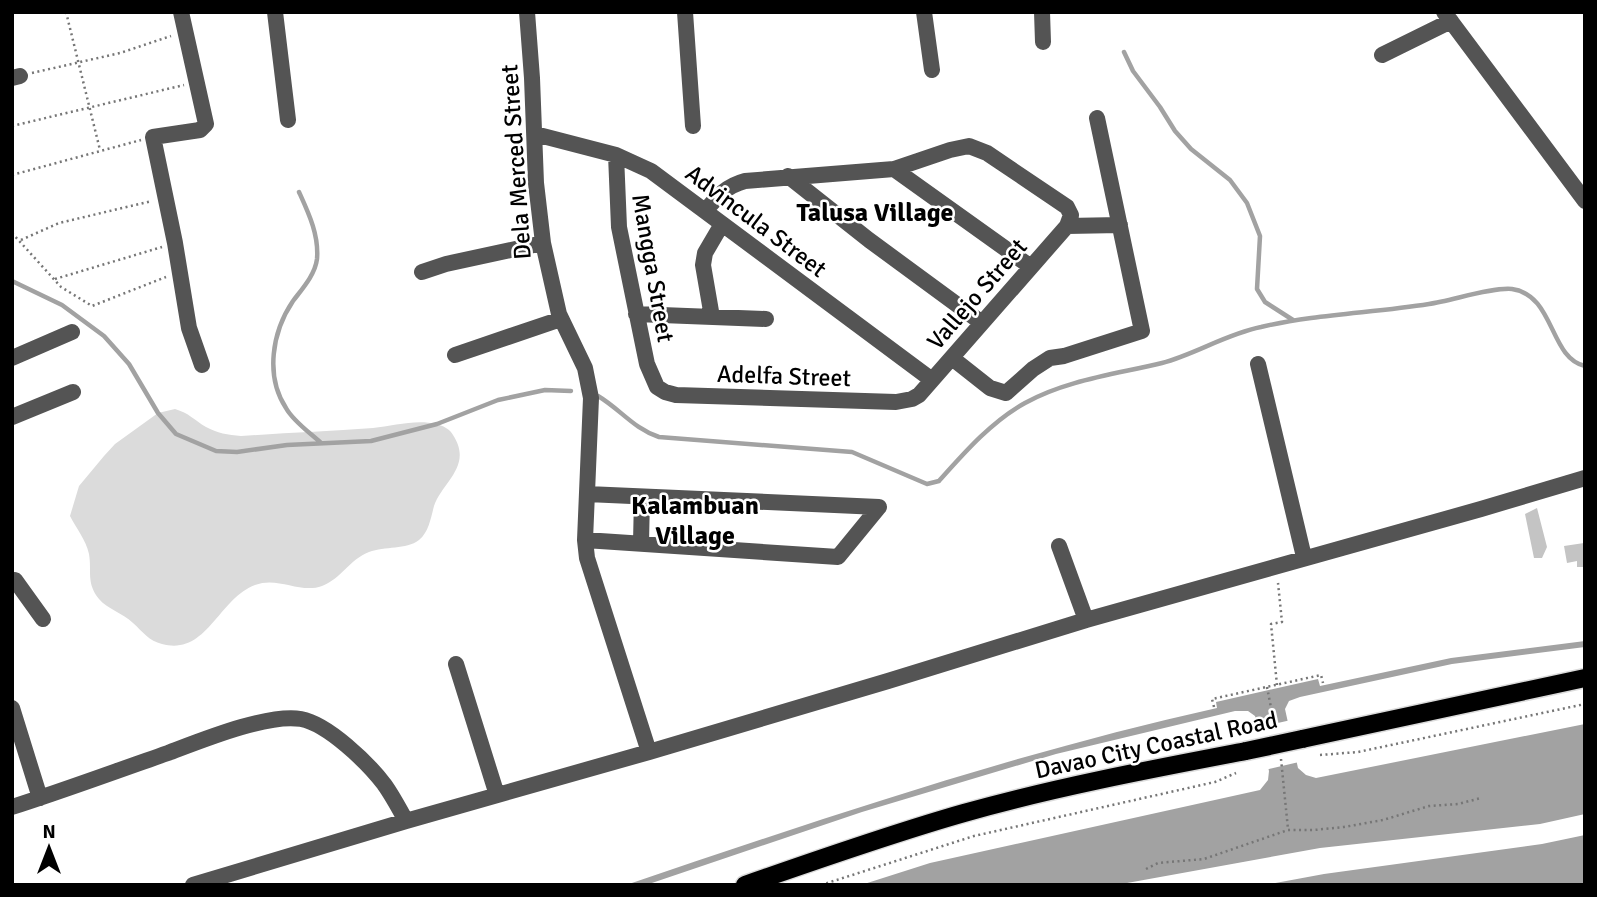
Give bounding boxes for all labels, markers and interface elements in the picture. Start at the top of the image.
street label: Dela Merced Street [494,63,538,261]
street label: Advincula Street [680,158,832,284]
street label: Mangga Street [625,192,681,344]
district label: Talusa Village [796,197,954,229]
street label: Vallejo Street [921,232,1033,356]
street label: Adelfa Street [716,359,852,393]
district label: Kalambuan Village [631,490,759,552]
street label: Davao City Coastal Road [1032,705,1280,785]
north arrow [14,813,84,883]
text: N [42,820,56,844]

